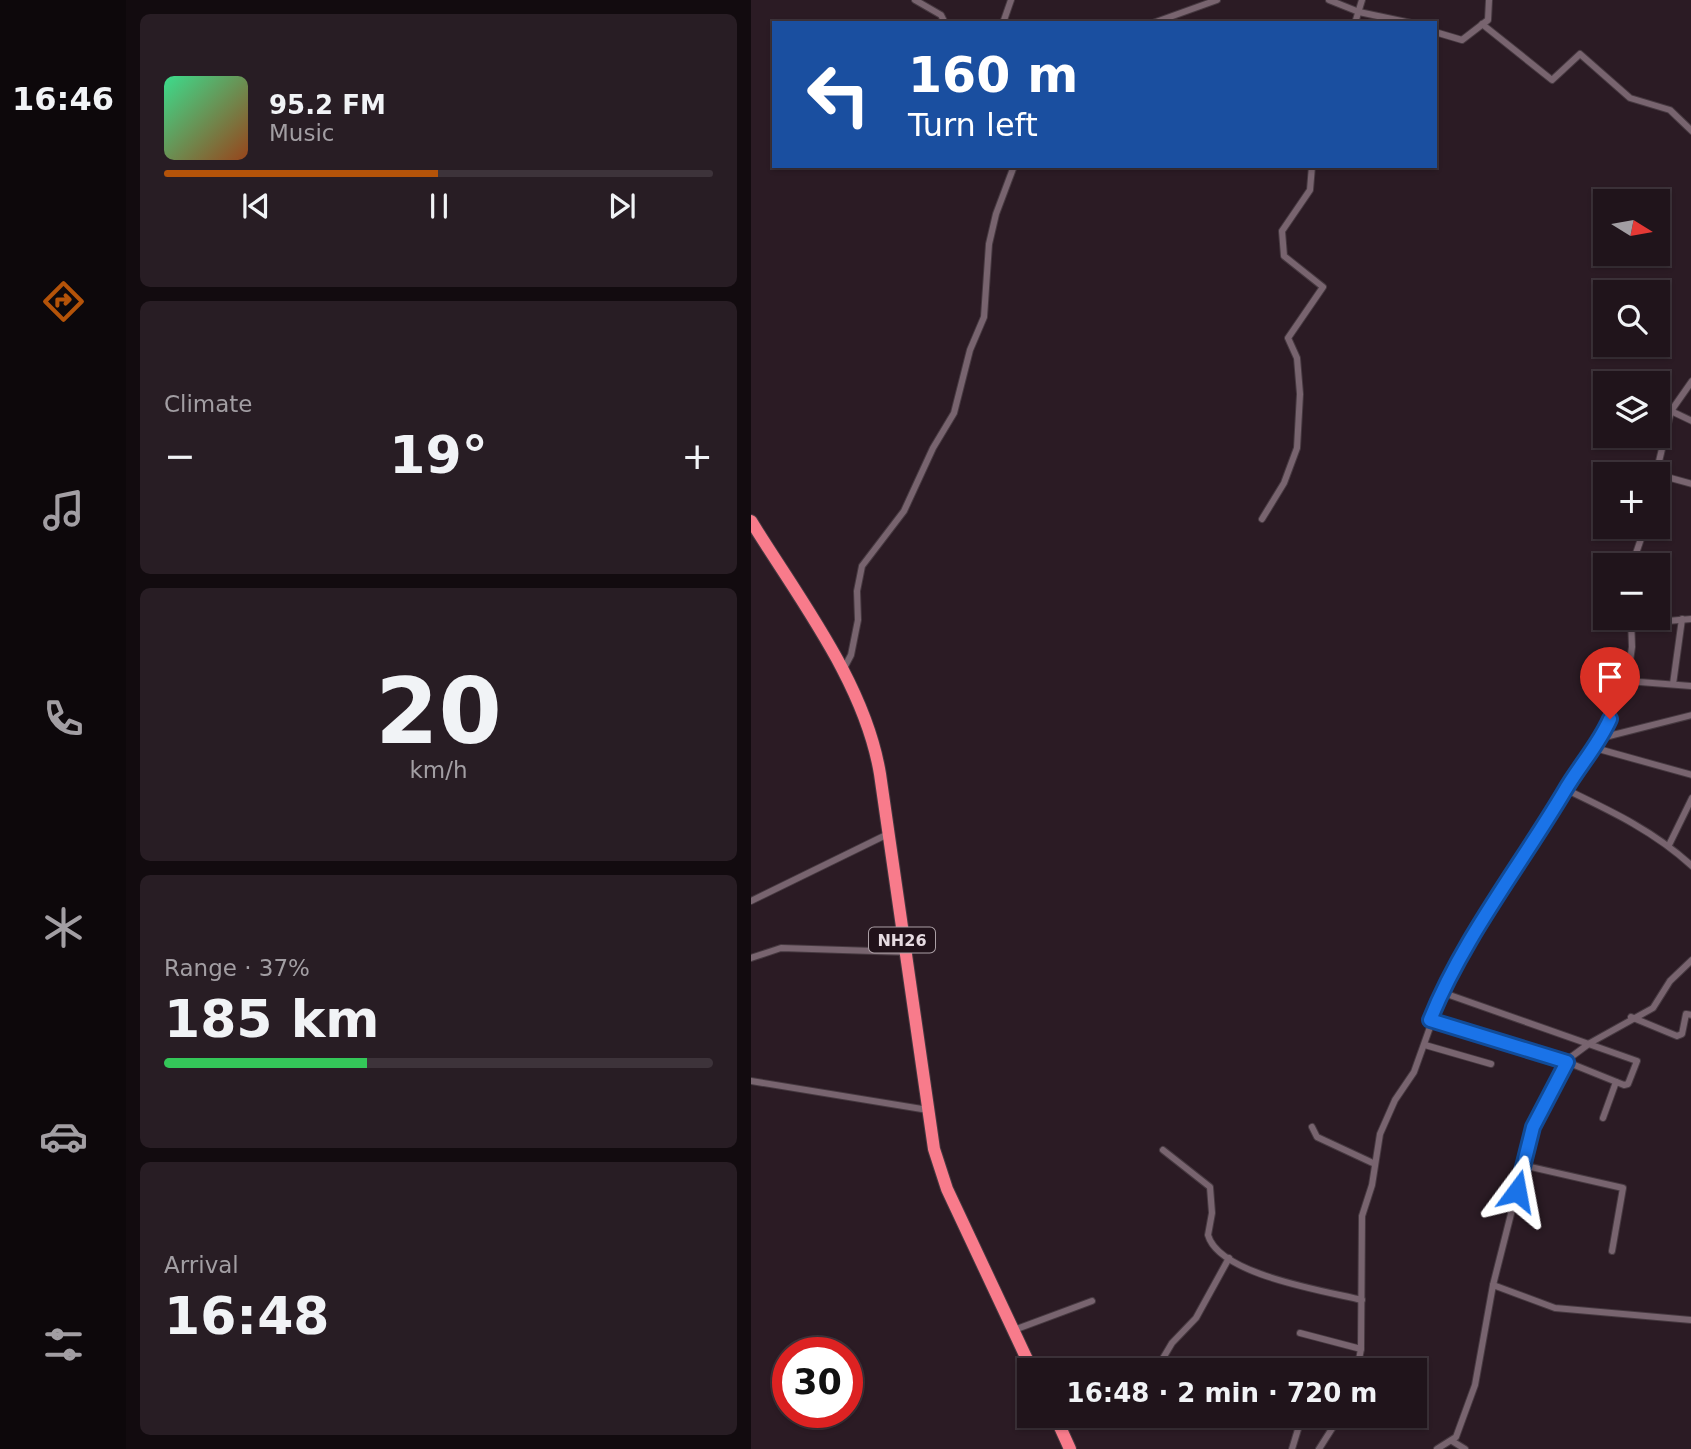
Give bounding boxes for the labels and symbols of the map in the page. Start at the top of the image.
north arrow [1593,189,1670,266]
pin [1580,647,1640,719]
road number: NH26 [869,928,935,952]
position arrow [1480,1154,1554,1228]
speed limit sign: 30 [772,1337,863,1428]

